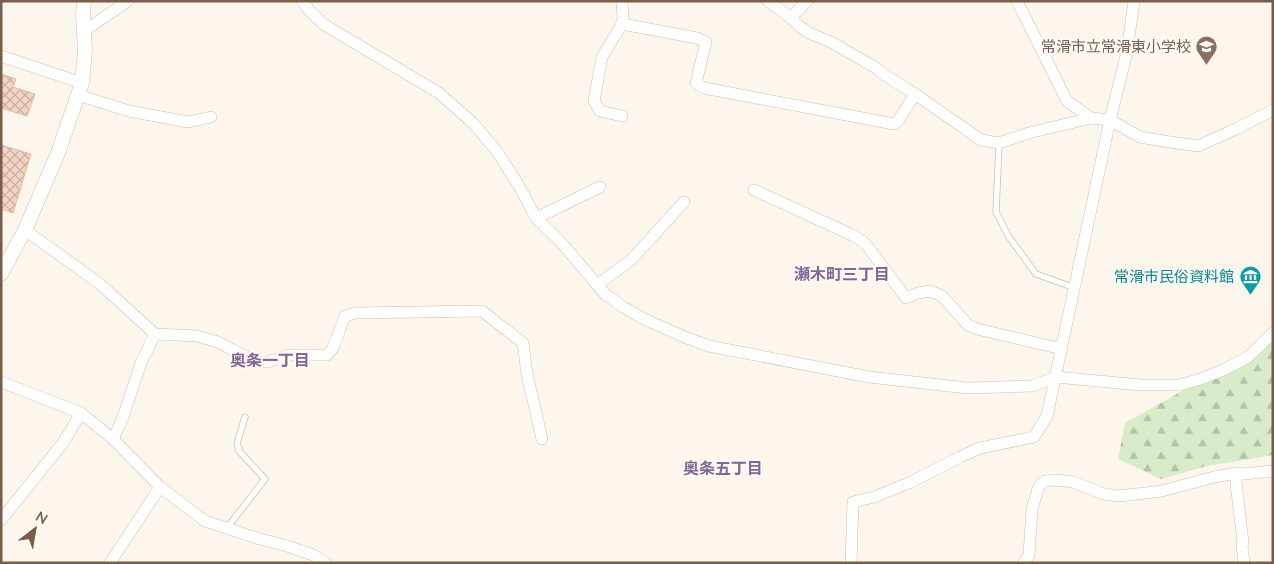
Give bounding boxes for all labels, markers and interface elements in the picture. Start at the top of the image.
school or university icon: 常滑市立常滑東小学校 [1195,35,1219,66]
place label: 常滑市立常滑東小学校 [1041,37,1191,55]
district label: 瀬木町三丁目 [794,264,890,283]
museum icon: 常滑市民俗資料館 [1238,265,1262,296]
place label: 常滑市民俗資料館 [1114,267,1234,285]
district label: 奥条一丁目 [230,350,310,369]
district label: 奥条五丁目 [683,458,763,477]
north arrow [10,504,60,554]
text: N [33,507,51,527]

